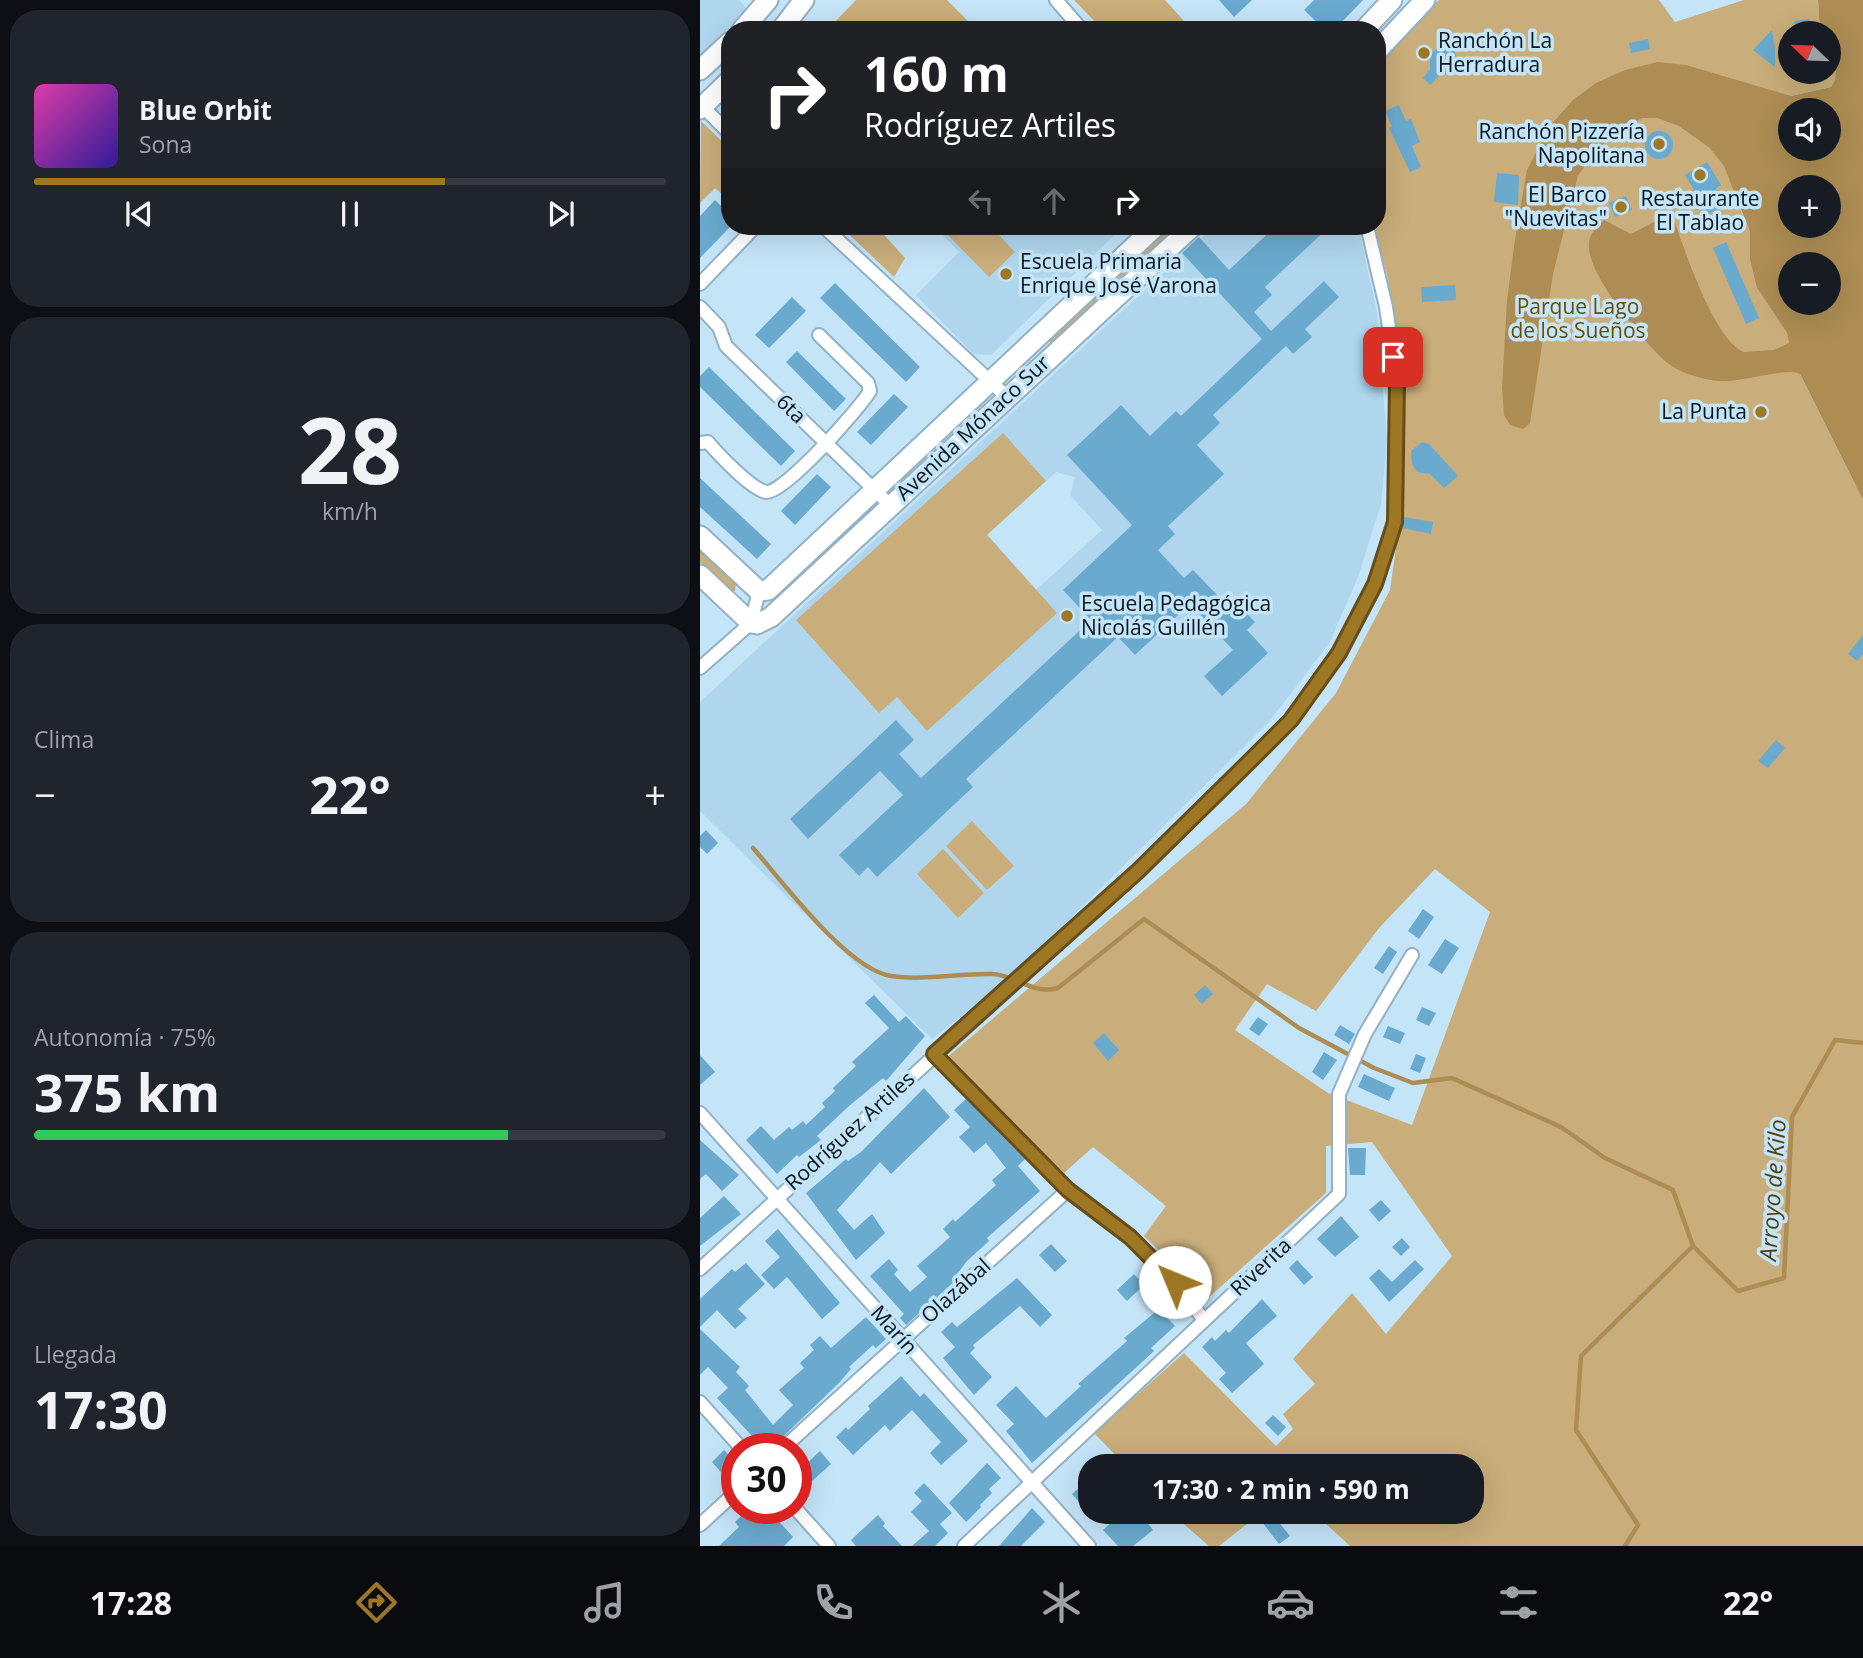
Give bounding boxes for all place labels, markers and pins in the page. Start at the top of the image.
place label: Ranchón La Herradura [1438,26,1552,78]
marker: Ranchón La Herradura [1416,45,1432,61]
place label: Ranchón Pizzería Napolitana [1479,117,1645,169]
marker: Ranchón Pizzería Napolitana [1651,136,1667,152]
marker: Restaurante El Tablao [1692,167,1708,183]
place label: El Barco "Nuevitas" [1505,180,1607,232]
place label: Restaurante El Tablao [1640,184,1760,236]
marker: El Barco "Nuevitas" [1613,199,1629,215]
place label: Escuela Primaria Enrique José Varona [1020,247,1217,299]
marker: Escuela Primaria Enrique José Varona [998,266,1014,282]
pin [1363,327,1423,387]
place label: La Punta [1661,397,1747,425]
marker: La Punta [1753,404,1769,420]
place label: Escuela Pedagógica Nicolás Guillén [1081,589,1271,641]
marker: Escuela Pedagógica Nicolás Guillén [1059,608,1075,624]

